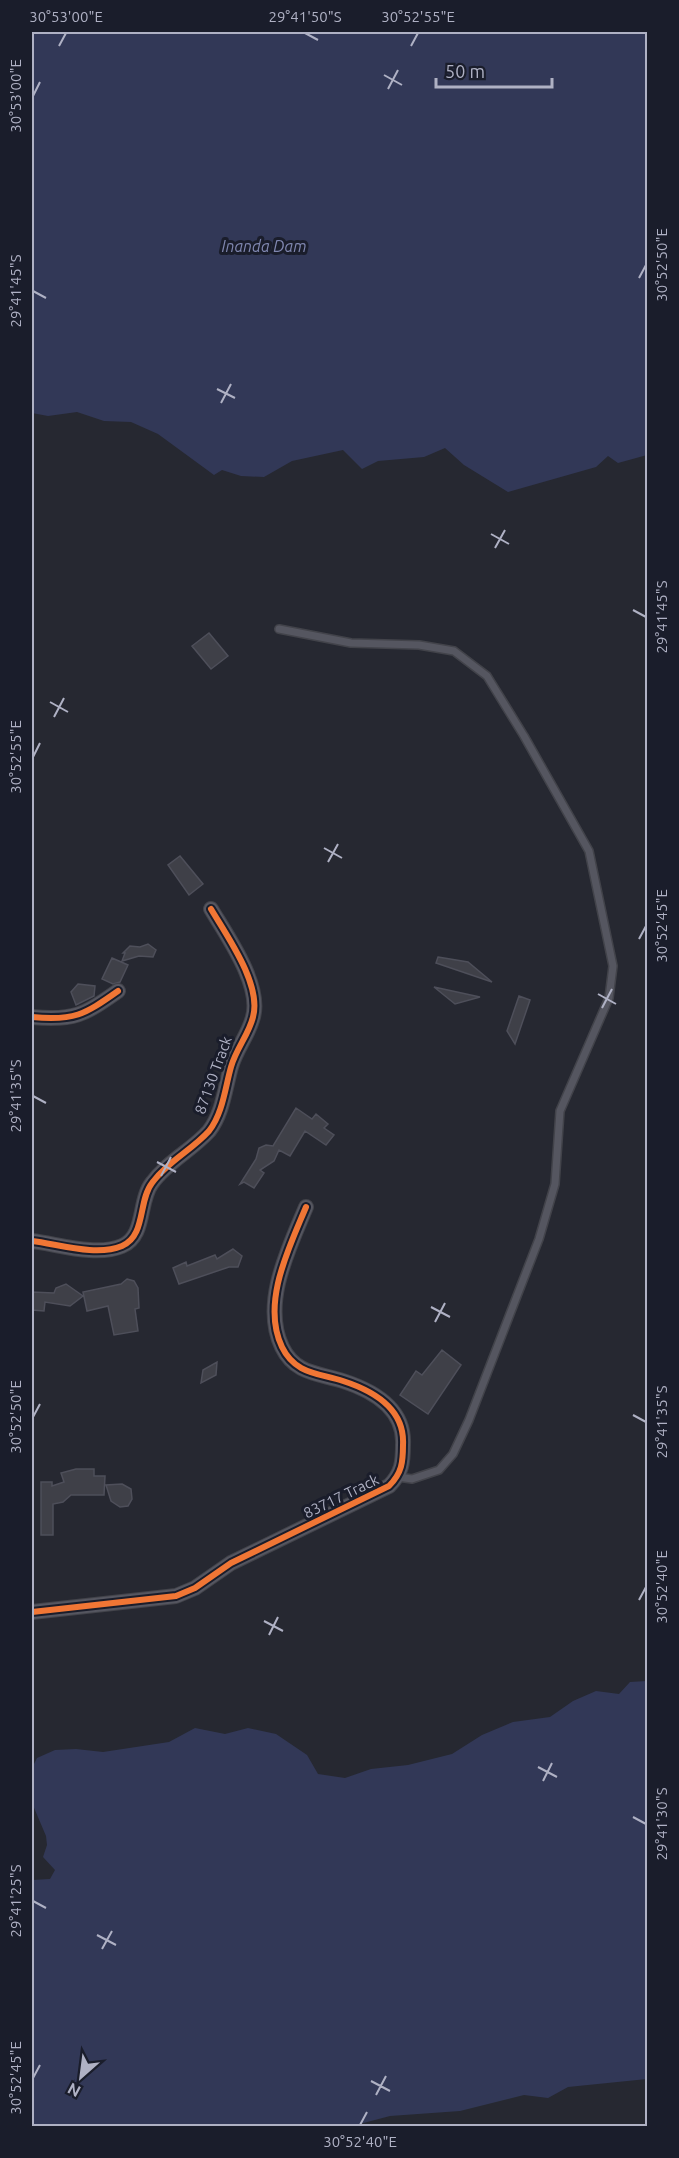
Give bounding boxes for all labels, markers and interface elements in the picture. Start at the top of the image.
text: 30°53'00"E [29,8,103,25]
text: 29°41'50"S [268,8,342,25]
text: 30°52'55"E [381,8,455,25]
scale bar [436,51,552,89]
text: 30°53'00"E [7,59,24,133]
text: 50 m [445,61,485,81]
text: 30°52'50"E [653,228,670,302]
water label: Inanda Dam [221,237,307,255]
text: 29°41'45"S [7,254,24,328]
text: 29°41'45"S [653,580,670,654]
text: 30°52'55"E [7,720,24,794]
text: 30°52'45"E [653,889,670,963]
street label: 87130 Track [191,1033,235,1116]
text: 29°41'35"S [7,1059,24,1133]
text: 30°52'50"E [7,1380,24,1454]
text: 29°41'35"S [653,1385,670,1459]
street label: 83717 Track [301,1470,382,1522]
text: 30°52'40"E [653,1550,670,1624]
text: 29°41'30"S [653,1787,670,1861]
text: 29°41'25"S [7,1864,24,1938]
text: 30°52'45"E [7,2041,24,2115]
north arrow [51,2047,111,2107]
text: N [64,2079,83,2101]
text: 30°52'40"E [323,2133,397,2150]

